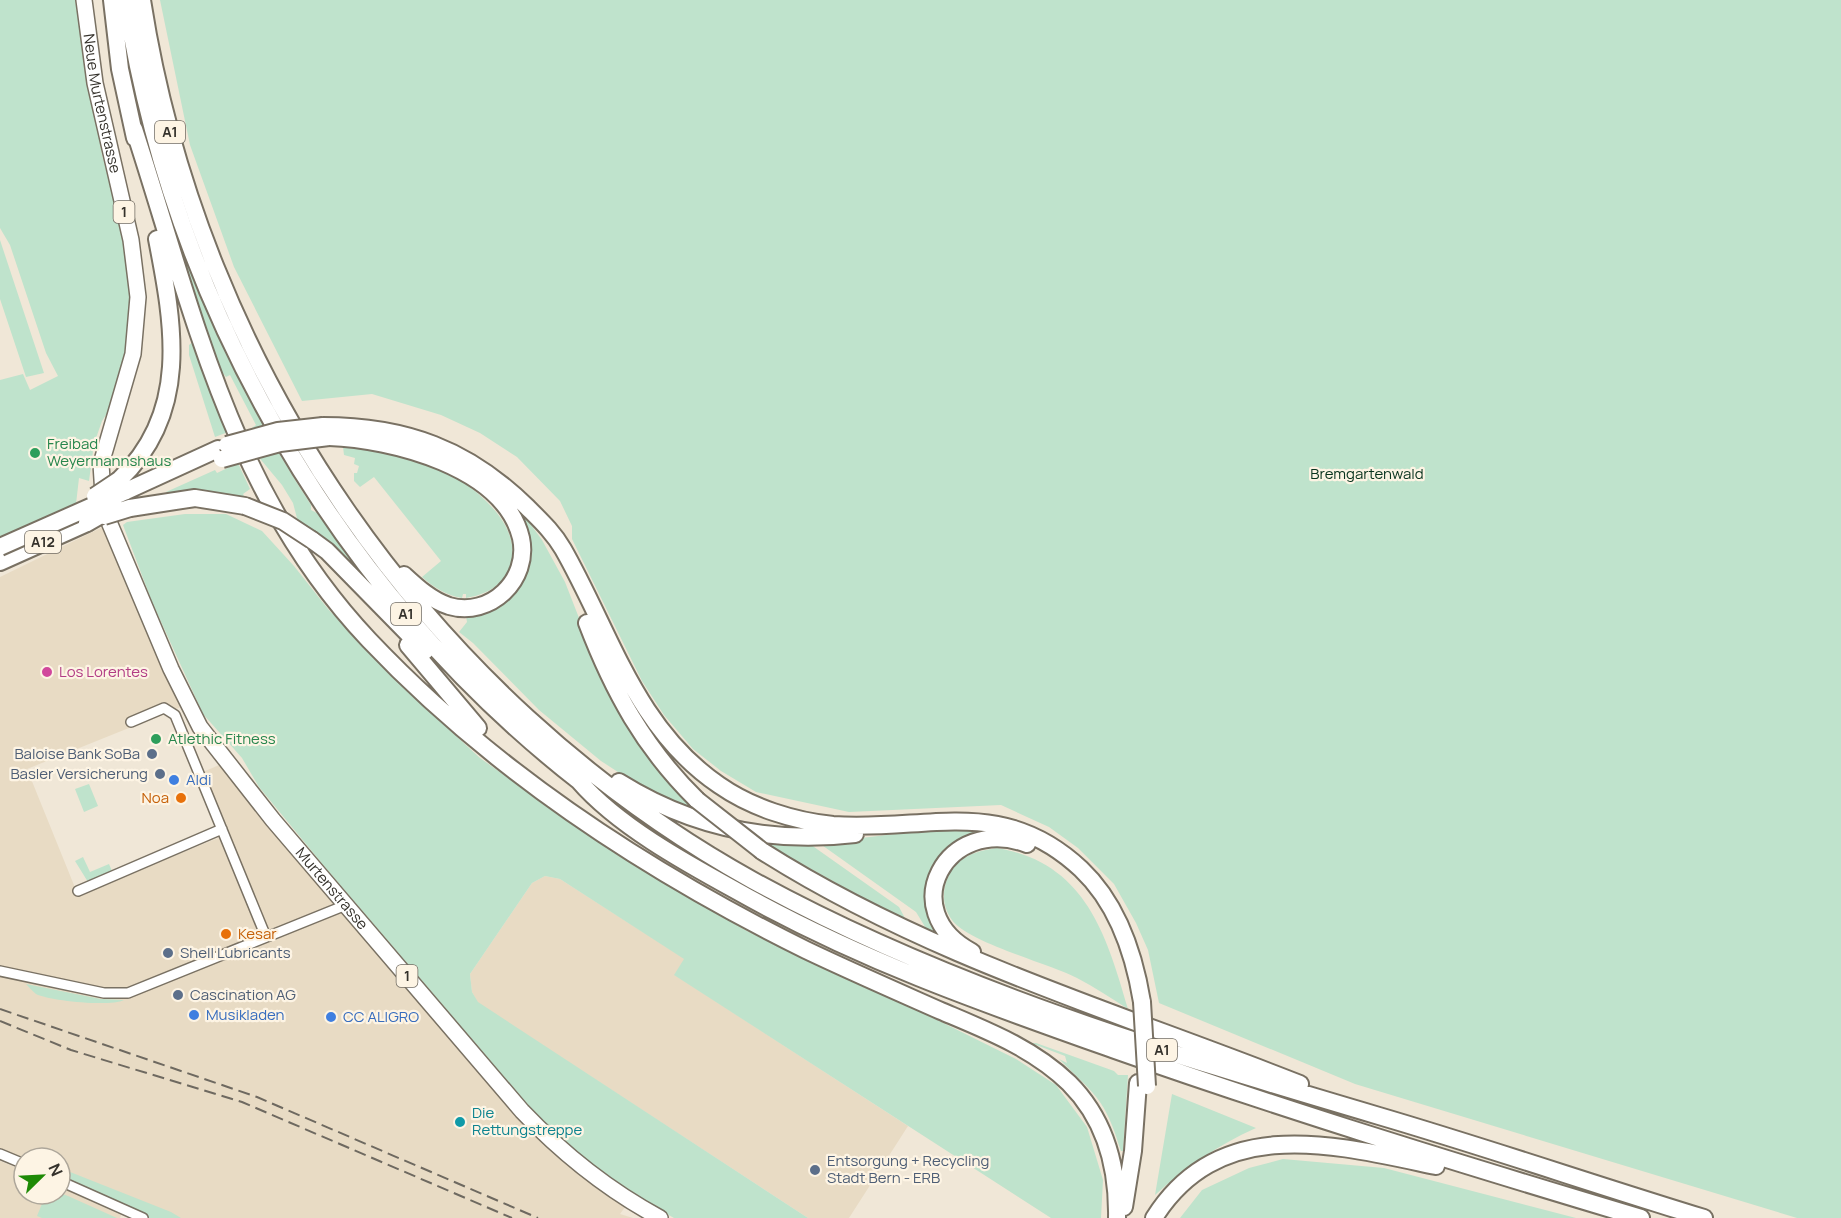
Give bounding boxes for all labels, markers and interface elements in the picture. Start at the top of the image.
street label: Neue Murtenstrasse [79,32,126,175]
road number: A1 [155,121,185,143]
road number: 1 [114,201,134,223]
place label: Freibad Weyermannshaus [47,433,171,471]
marker: Freibad Weyermannshaus [28,446,42,460]
park label: Bremgartenwald [1310,463,1424,484]
road number: A12 [25,531,61,553]
road number: A1 [391,603,421,625]
place label: Los Lorentes [59,661,148,682]
marker: Los Lorentes [40,665,54,679]
place label: Atlethic Fitness [168,728,276,749]
marker: Atlethic Fitness [149,732,163,746]
place label: Baloise Bank SoBa [14,743,140,764]
marker: Baloise Bank SoBa [145,747,159,761]
place label: Basler Versicherung [10,763,148,784]
marker: Basler Versicherung [153,767,167,781]
place label: Aldi [186,769,211,790]
marker: Aldi [167,773,181,787]
place label: Noa [142,787,169,808]
marker: Noa [174,791,188,805]
street label: Murtenstrasse [291,843,373,934]
place label: Kesar [238,923,277,944]
marker: Kesar [219,927,233,941]
place label: Shell Lubricants [180,942,291,963]
marker: Shell Lubricants [161,946,175,960]
road number: 1 [396,965,418,987]
place label: Cascination AG [190,984,296,1005]
marker: Cascination AG [171,988,185,1002]
place label: Musikladen [206,1004,285,1025]
place label: CC ALIGRO [343,1006,419,1027]
marker: Musikladen [187,1008,201,1022]
marker: CC ALIGRO [324,1010,338,1024]
road number: A1 [1147,1039,1177,1061]
place label: Die Rettungstreppe [472,1102,582,1140]
marker: Die Rettungstreppe [453,1115,467,1129]
north arrow [12,1146,72,1206]
place label: Entsorgung + Recycling Stadt Bern - ERB [827,1150,989,1188]
text: N [43,1160,68,1180]
marker: Entsorgung + Recycling Stadt Bern - ERB [808,1163,822,1177]

